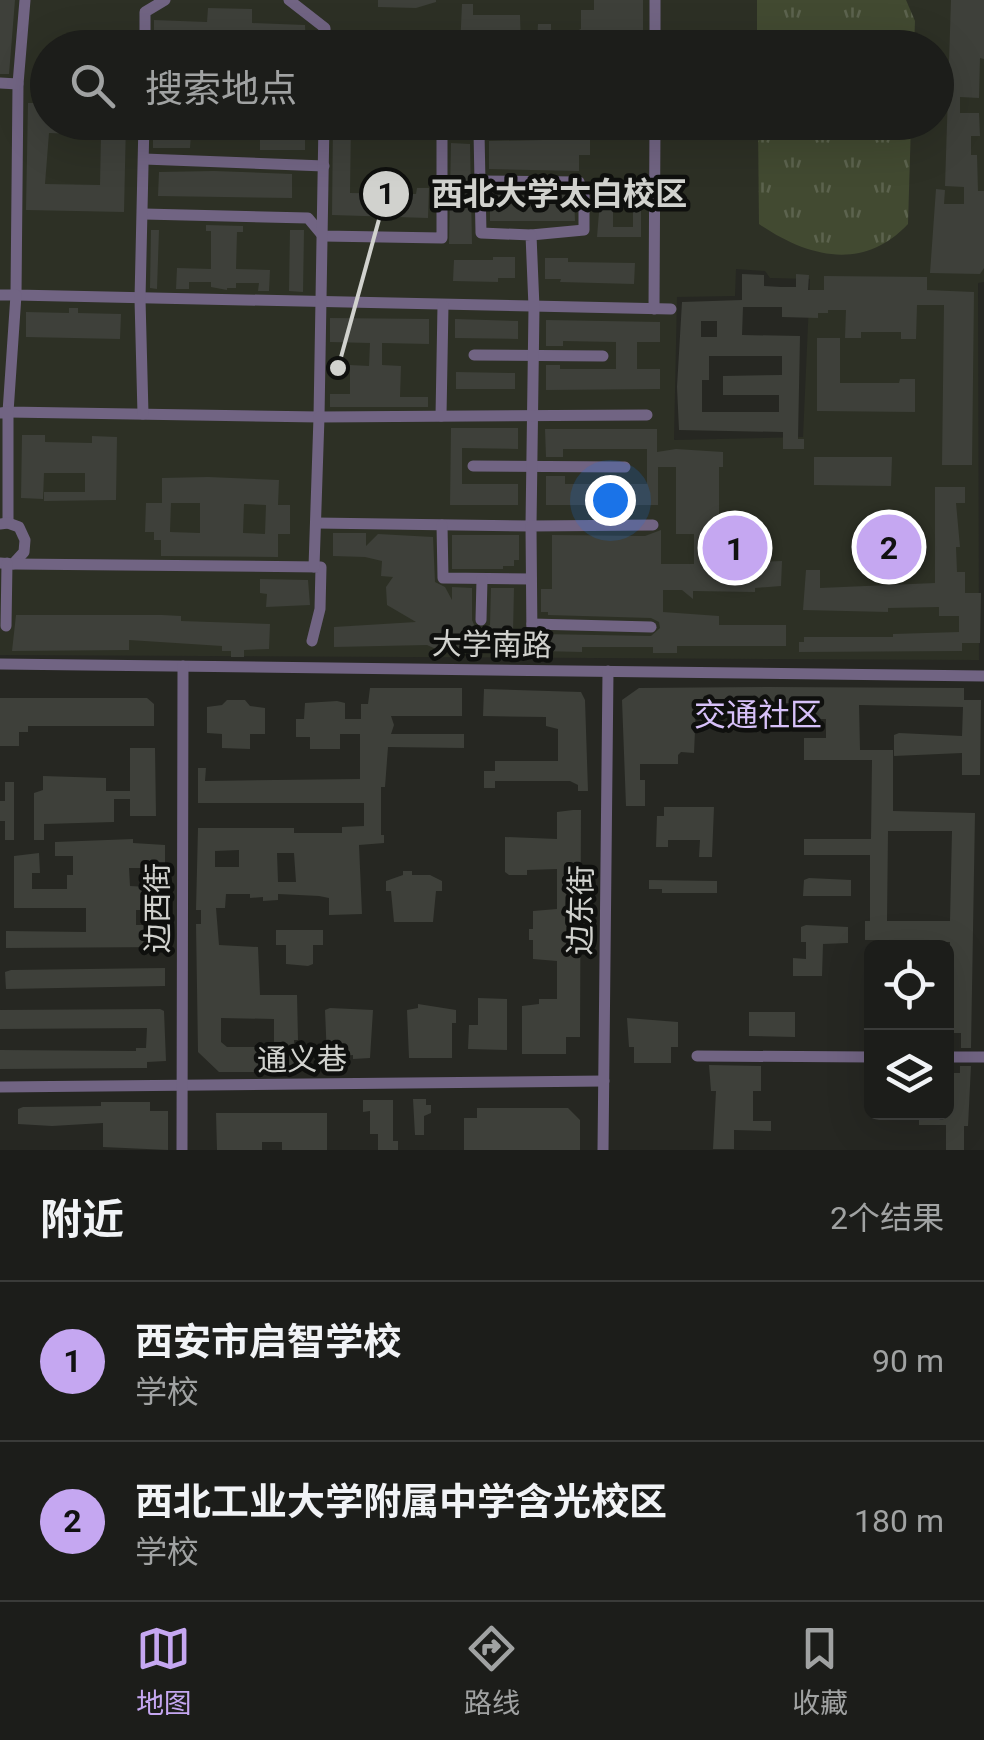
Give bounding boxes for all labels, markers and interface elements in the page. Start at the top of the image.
search box [30,30,954,140]
icon: search [65,58,120,113]
text: 搜索地点 [145,67,297,111]
callout: 西北大学太白校区 [361,163,707,225]
text: 西北大学太白校区 [431,175,687,213]
text: 1 [377,176,395,211]
your location [585,475,636,526]
pin: 1 [702,510,768,586]
pin: 2 [856,510,922,584]
street label: 大学南路 [432,626,552,663]
district label: 交通社区 [694,696,822,734]
street label: 边西街 [140,863,175,953]
street label: 边东街 [562,865,599,955]
map controls [864,940,954,1120]
button: locate [864,940,954,1030]
button: layers [864,1030,954,1120]
street label: 通义巷 [257,1041,347,1078]
text: 附近 [40,1195,124,1244]
text: 2个结果 [830,1199,944,1237]
text: 西安市启智学校 [135,1320,401,1364]
text: 1 [63,1342,82,1380]
text: 90 m [872,1342,944,1380]
text: 学校 [135,1373,199,1411]
text: 西北工业大学附属中学含光校区 [135,1480,667,1524]
text: 2 [63,1502,82,1540]
text: 180 m [854,1502,944,1540]
text: 学校 [135,1533,199,1571]
tab: 地图 [136,1621,192,1721]
tab: 路线 [464,1621,520,1721]
tab: 收藏 [792,1621,848,1721]

